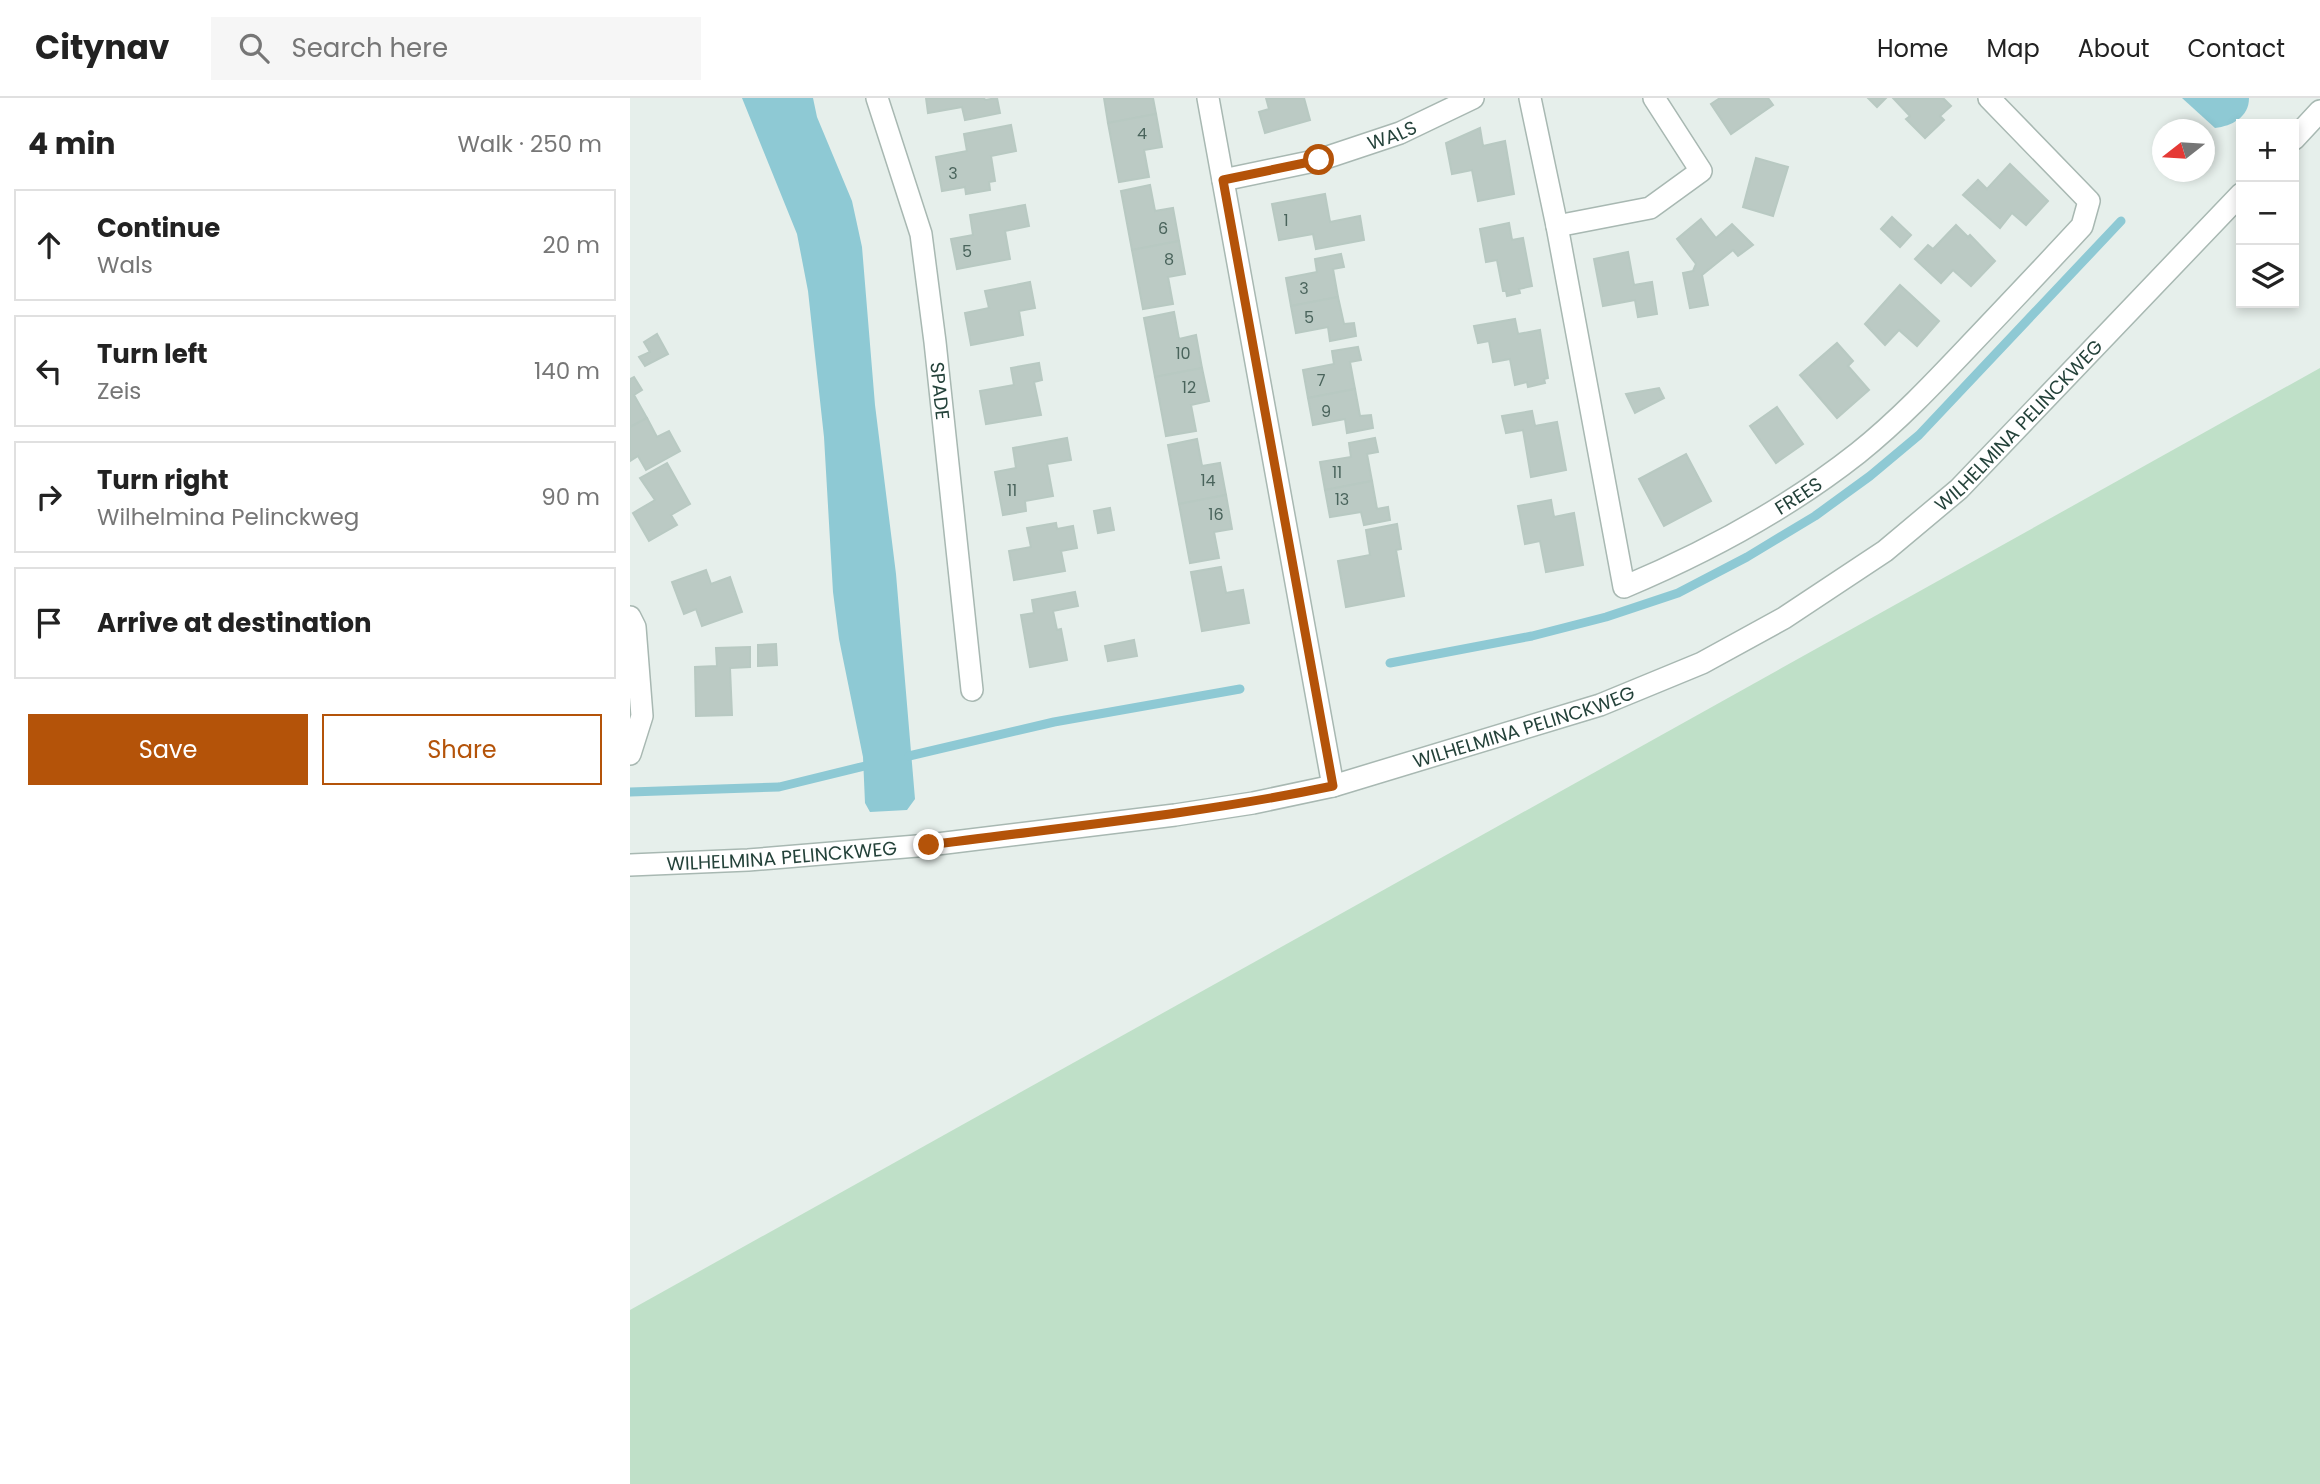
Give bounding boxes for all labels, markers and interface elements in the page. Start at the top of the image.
search box [211,17,701,80]
text: Citynav [35,24,169,71]
icon: search [235,29,273,67]
text: Search here [291,30,448,66]
text: Home [1877,32,1949,65]
text: Map [1987,32,2040,65]
text: About [2078,32,2149,65]
text: Contact [2187,32,2285,65]
street label: WALS [1364,114,1421,157]
north arrow [2152,119,2215,182]
map controls [2236,119,2299,308]
button: + [2236,119,2299,182]
text: 4 min [28,122,116,165]
house number: 4 [1137,122,1147,145]
text: Walk · 250 m [457,128,602,160]
route start [1303,144,1334,175]
house number: 3 [948,162,958,185]
button: − [2236,182,2299,245]
house number: 1 [1283,209,1289,232]
text: Continue [97,210,220,246]
house number: 6 [1158,217,1168,240]
icon: ahead [30,226,68,264]
text: 20 m [542,229,600,261]
house number: 5 [962,240,972,263]
button: layers [2236,245,2299,308]
house number: 8 [1164,248,1174,271]
text: Wals [97,249,153,281]
house number: 3 [1299,277,1309,300]
house number: 5 [1304,306,1314,329]
street label: WILHELMINA PELINCKWEG [1929,334,2109,518]
text: Turn left [97,336,208,372]
house number: 10 [1175,342,1191,365]
icon: left [30,352,68,390]
text: 140 m [534,355,600,387]
street label: SPADE [923,361,956,421]
house number: 7 [1317,369,1326,392]
text: Zeis [97,375,141,407]
house number: 12 [1182,376,1196,399]
house number: 9 [1321,400,1331,423]
house number: 11 [1332,461,1342,484]
text: Turn right [97,462,229,498]
house number: 14 [1200,469,1216,492]
street label: FREES [1770,471,1828,522]
icon: right [30,478,68,516]
house number: 11 [1007,479,1017,502]
text: 90 m [541,481,600,513]
house number: 13 [1335,488,1349,511]
text: Wilhelmina Pelinckweg [97,501,359,533]
house number: 16 [1208,503,1224,526]
icon: arrive [30,604,68,642]
text: Arrive at destination [97,605,372,641]
street label: WILHELMINA PELINCKWEG [1410,679,1639,775]
button: Save [28,714,308,785]
button: Share [322,714,602,785]
route end [913,829,944,860]
street label: WILHELMINA PELINCKWEG [666,835,898,877]

